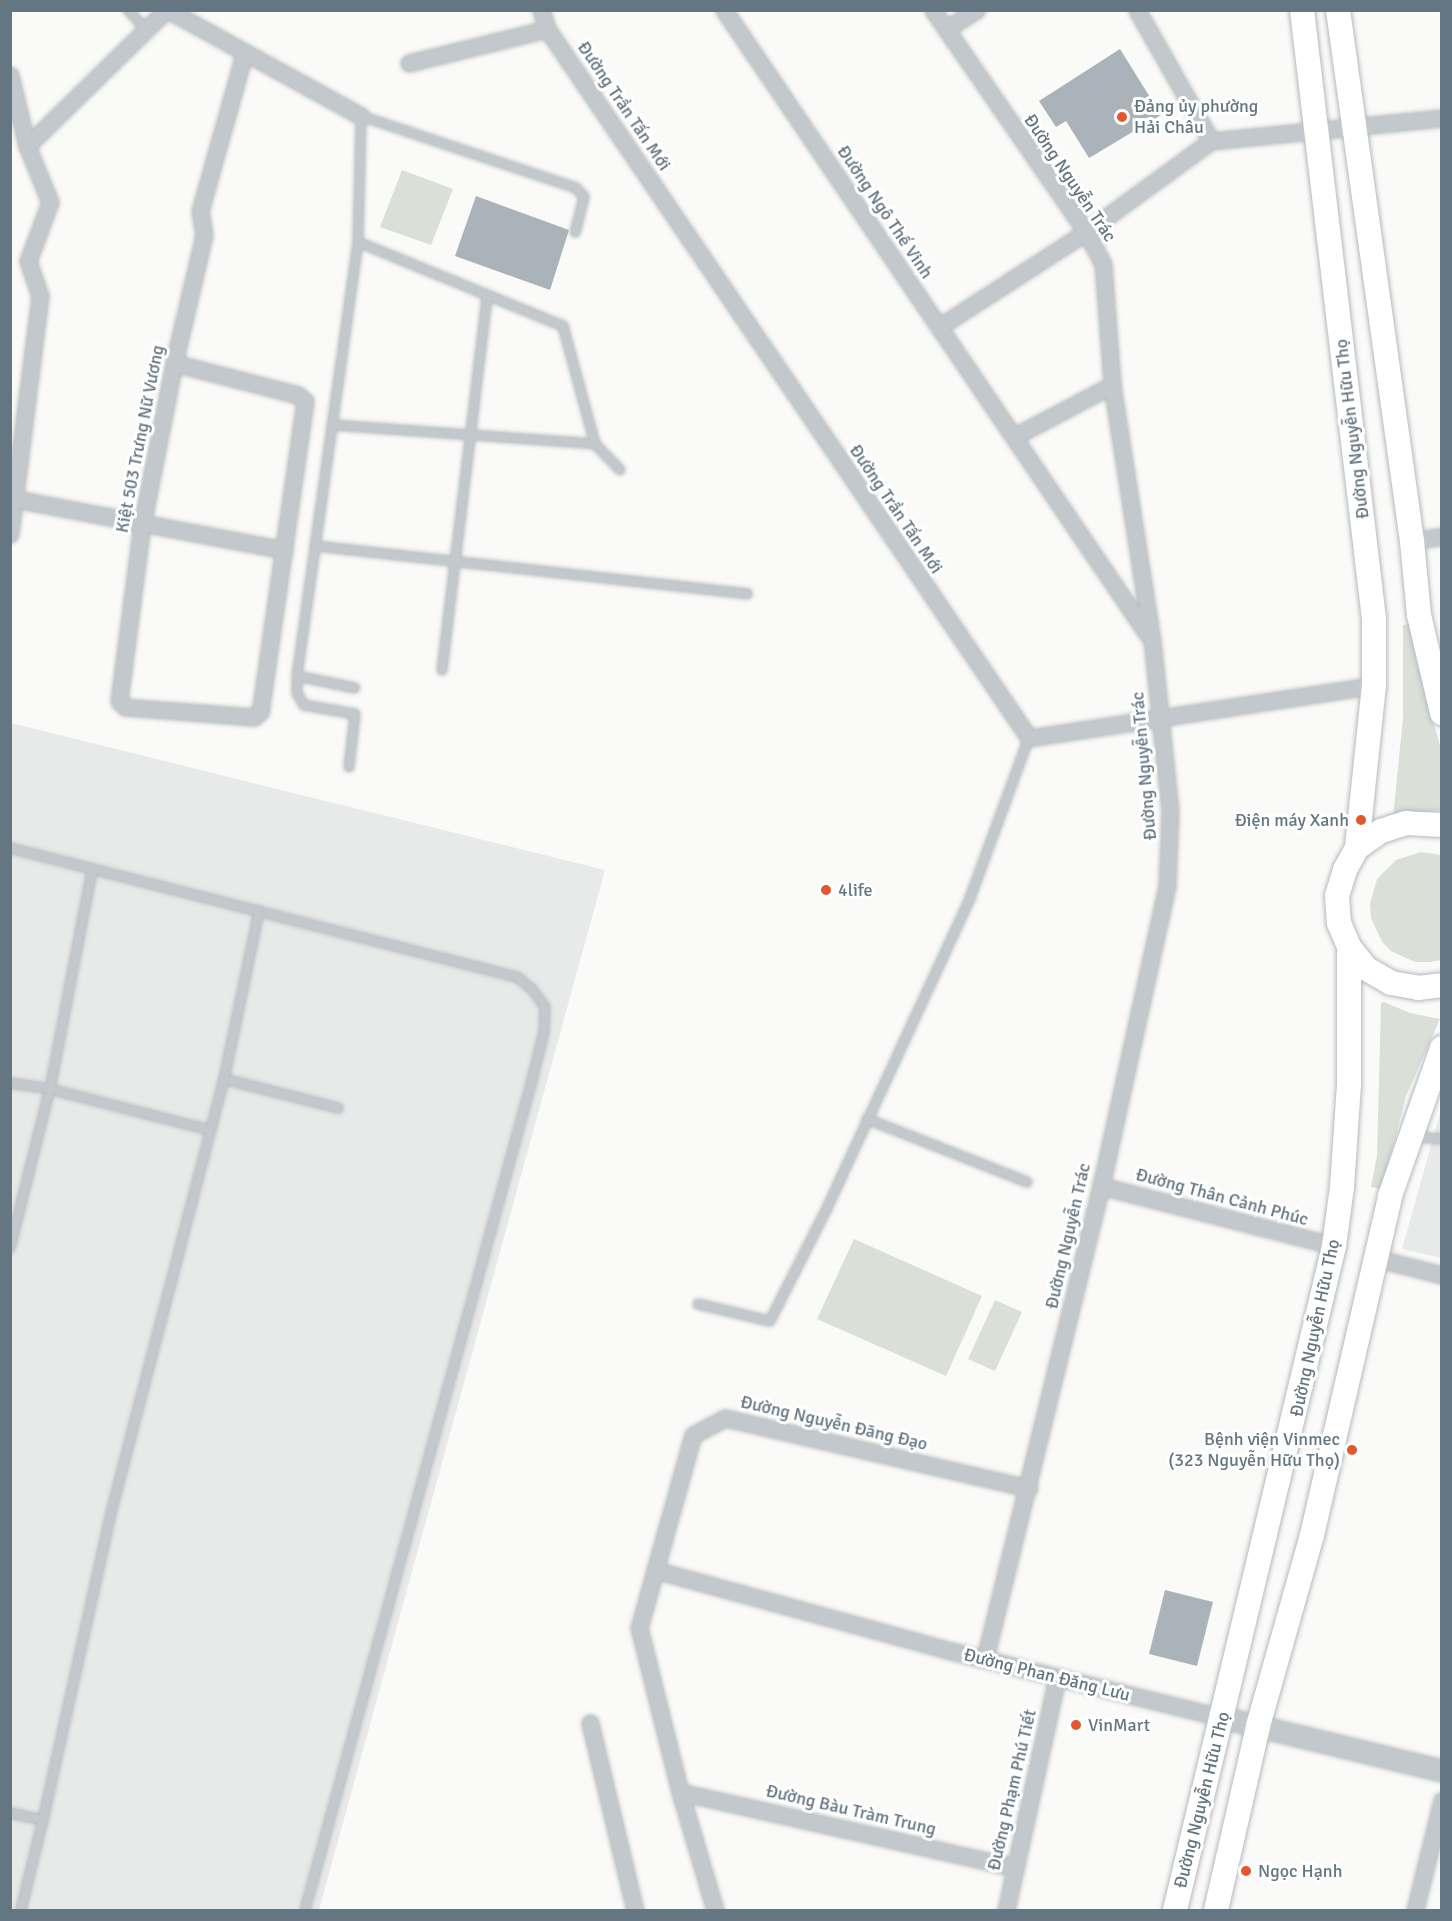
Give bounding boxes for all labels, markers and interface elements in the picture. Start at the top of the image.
street label: Đường Trần Tấn Mới [573,37,675,175]
place label: Đảng ủy phường Hải Châu [1134,96,1258,138]
street label: Đường Nguyễn Trác [1019,110,1121,246]
marker: Đảng ủy phường Hải Châu [1115,110,1129,124]
street label: Đường Ngô Thế Vinh [832,141,938,283]
street label: Đường Nguyễn Hữu Thọ [1330,338,1374,520]
street label: Kiệt 503 Trưng Nữ Vương [111,343,169,535]
street label: Đường Trần Tấn Mới [845,440,947,578]
street label: Đường Nguyễn Trác [1127,691,1161,841]
place label: Điện máy Xanh [1235,809,1349,831]
marker: Điện máy Xanh [1354,813,1368,827]
place label: 4life [838,879,873,901]
marker: 4life [819,883,833,897]
street label: Đường Nguyễn Trác [1041,1161,1095,1311]
street label: Đường Thân Cảnh Phúc [1133,1164,1311,1230]
street label: Đường Nguyễn Hữu Thọ [1286,1237,1344,1419]
street label: Đường Nguyễn Đăng Đạo [738,1391,930,1455]
place label: Bệnh viện Vinmec (323 Nguyễn Hữu Thọ) [1168,1429,1340,1472]
marker: Bệnh viện Vinmec (323 Nguyễn Hữu Thọ) [1345,1443,1359,1457]
street label: Đường Phan Đăng Lưu [962,1644,1132,1706]
street label: Đường Phạm Phú Tiết [983,1707,1041,1873]
street label: Đường Nguyễn Hữu Thọ [1170,1709,1234,1891]
place label: VinMart [1088,1714,1150,1736]
marker: VinMart [1069,1718,1083,1732]
street label: Đường Bàu Tràm Trung [764,1780,938,1840]
place label: Ngọc Hạnh [1258,1860,1342,1882]
marker: Ngọc Hạnh [1239,1864,1253,1878]

